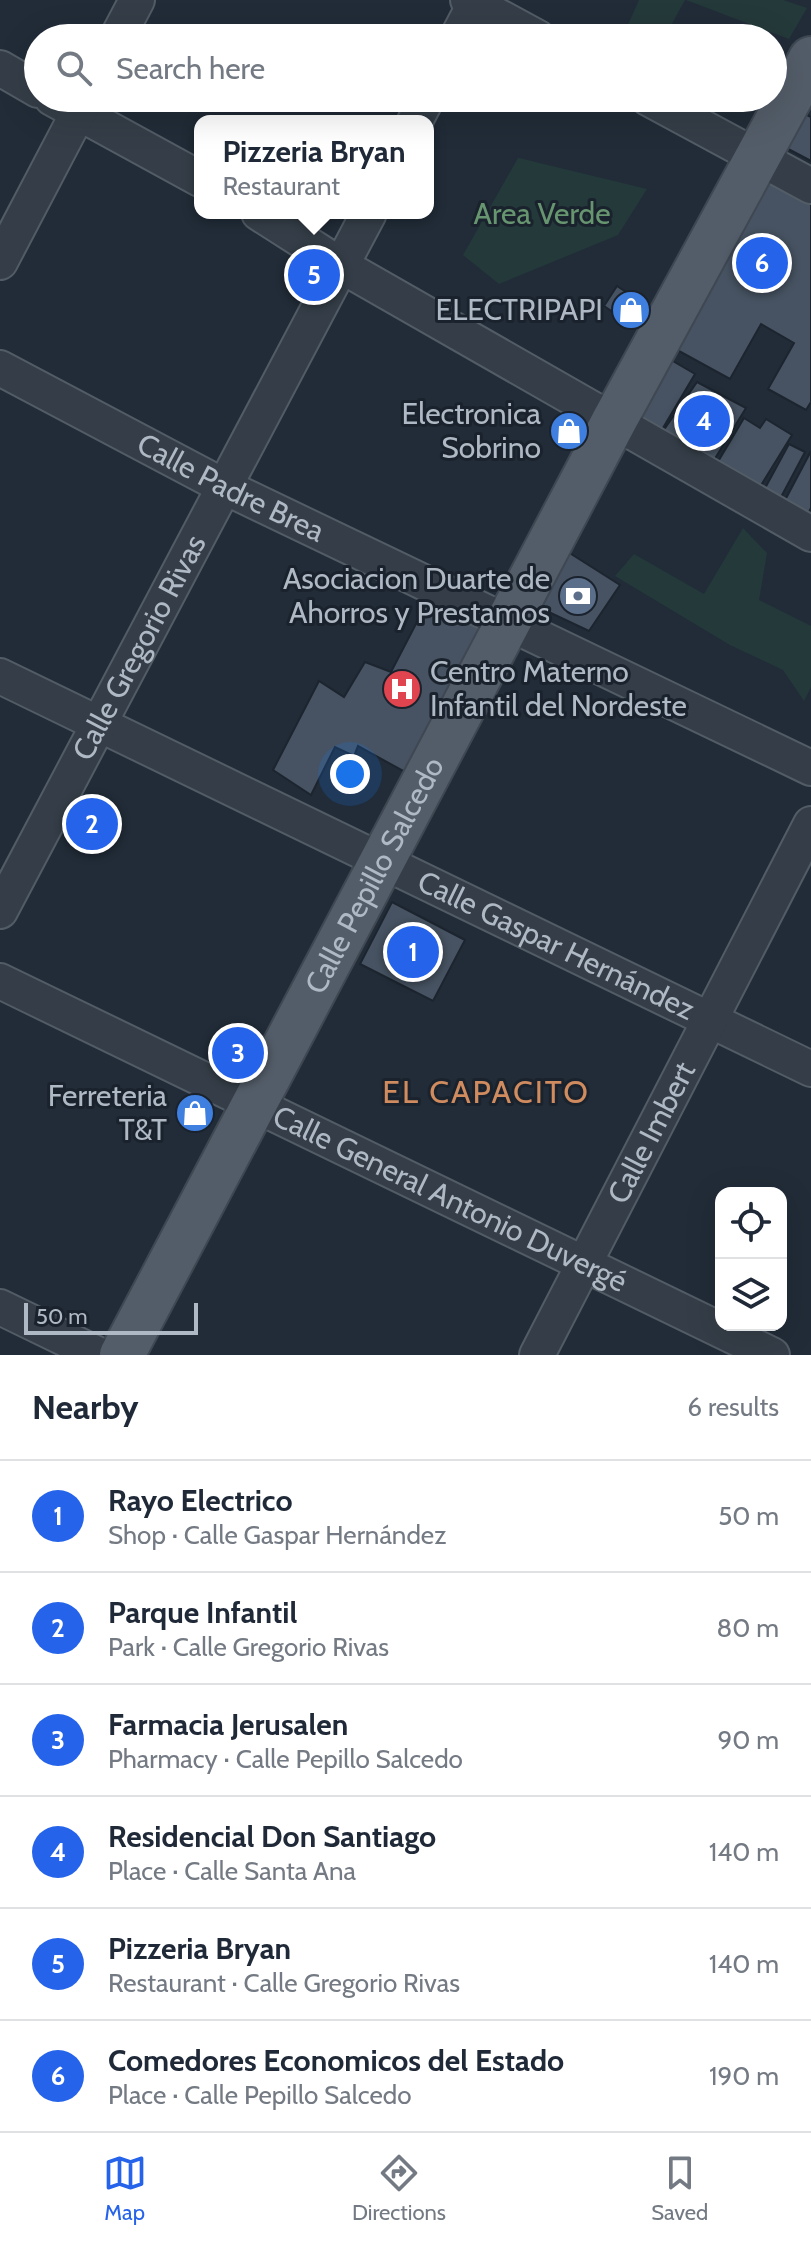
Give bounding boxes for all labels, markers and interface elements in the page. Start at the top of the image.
search box [24,24,787,112]
icon: search [52,46,96,90]
text: Search here [116,50,265,87]
popup [194,115,434,219]
text: Pizzeria Bryan [222,133,406,170]
text: Restaurant [222,170,340,202]
park label: Area Verde [473,195,611,232]
pin: 6 [736,233,788,293]
pin: 5 [288,245,340,305]
shop icon: ELECTRIPAPI [610,289,652,331]
place label: ELECTRIPAPI [436,291,603,328]
pin: 4 [678,391,730,451]
place label: Electronica Sobrino [402,395,542,466]
shop icon: Electronica Sobrino [548,410,590,452]
street label: Calle Padre Brea [131,425,331,550]
street label: Calle Gregorio Rivas [64,528,214,766]
place label: Asociacion Duarte de Ahorros y Prestamos [283,560,550,631]
bank icon: Asociacion Duarte de Ahorros y Prestamos [557,575,599,617]
place label: Centro Materno Infantil del Nordeste [430,653,687,724]
hospital icon: Centro Materno Infantil del Nordeste [381,668,423,710]
street label: Calle Pepillo Salcedo [297,750,452,1000]
your location [330,754,370,794]
pin: 2 [66,794,118,854]
street label: Calle Gaspar Hernández [412,862,701,1028]
pin: 1 [387,922,439,982]
pin: 3 [212,1023,264,1083]
street label: Calle Imbert [599,1056,703,1210]
district label: EL CAPACITO [382,1072,590,1111]
place label: Ferreteria T&T [48,1077,168,1148]
shop icon: Ferreteria T&T [174,1092,216,1134]
street label: Calle General Antonio Duvergé [267,1097,633,1300]
map controls [715,1187,787,1331]
button: locate [715,1187,787,1259]
button: layers [715,1259,787,1331]
scale bar [24,1299,198,1335]
text: 50 m [36,1303,88,1330]
text: Nearby [32,1386,139,1428]
text: 6 results [687,1391,779,1423]
text: Rayo Electrico [108,1482,293,1519]
text: 1 [53,1500,63,1532]
text: 50 m [718,1500,779,1532]
text: Shop · Calle Gaspar Hernández [108,1519,446,1551]
text: Parque Infantil [108,1594,297,1631]
text: 2 [51,1612,65,1644]
text: 80 m [716,1612,779,1644]
text: Park · Calle Gregorio Rivas [108,1631,389,1663]
text: Farmacia Jerusalen [108,1706,348,1743]
text: 3 [51,1724,65,1756]
text: 90 m [717,1724,779,1756]
text: Pharmacy · Calle Pepillo Salcedo [108,1743,463,1775]
text: Residencial Don Santiago [108,1818,436,1855]
text: 4 [50,1836,66,1868]
text: 140 m [709,1836,779,1868]
text: Place · Calle Santa Ana [108,1855,356,1887]
text: Pizzeria Bryan [108,1930,291,1967]
text: 5 [51,1948,65,1980]
text: 140 m [709,1948,779,1980]
text: Restaurant · Calle Gregorio Rivas [108,1967,460,1999]
text: Comedores Economicos del Estado [108,2042,564,2079]
text: 6 [51,2060,65,2092]
text: 190 m [709,2060,779,2092]
text: Place · Calle Pepillo Salcedo [108,2079,411,2111]
tab: Map [103,2151,147,2226]
tab: Directions [352,2151,446,2226]
tab: Saved [651,2151,708,2226]

